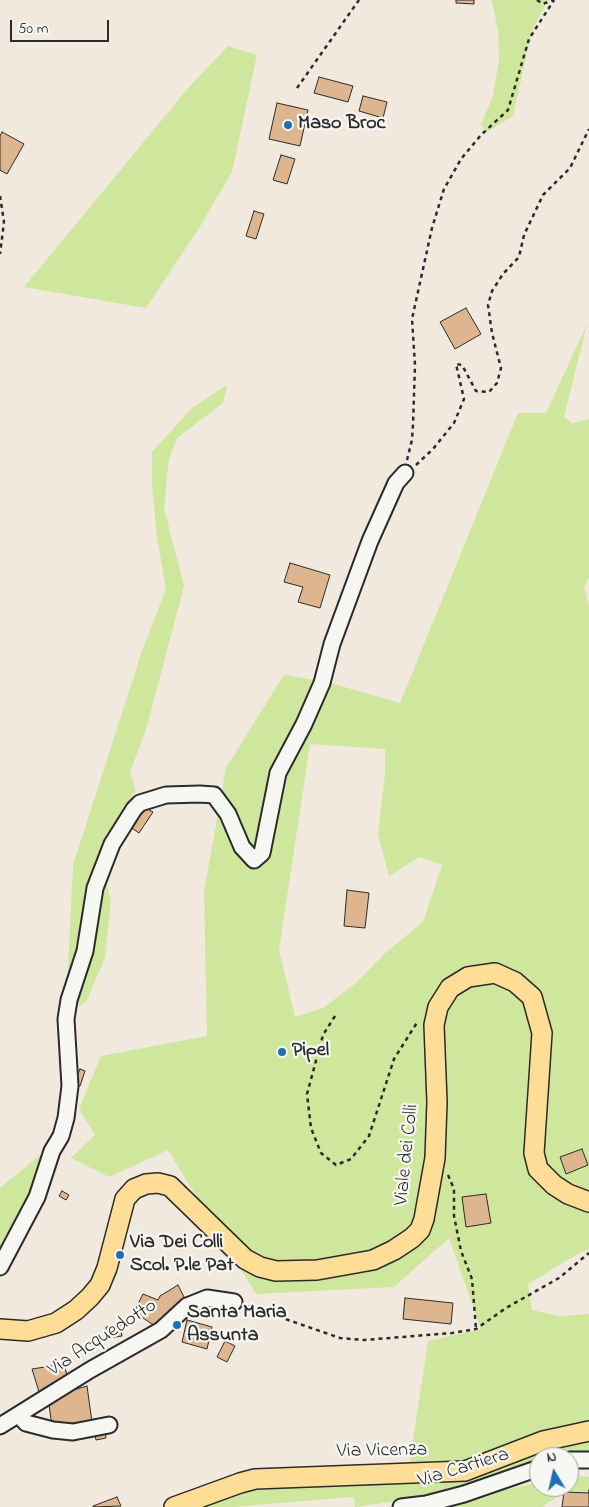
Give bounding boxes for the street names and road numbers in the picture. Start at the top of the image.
street label: Viale dei Colli [391,1103,425,1207]
street label: Via Acquedotto [44,1295,162,1383]
street label: Via Vicenza [336,1439,428,1465]
street label: Via Cartiera [416,1444,512,1494]

